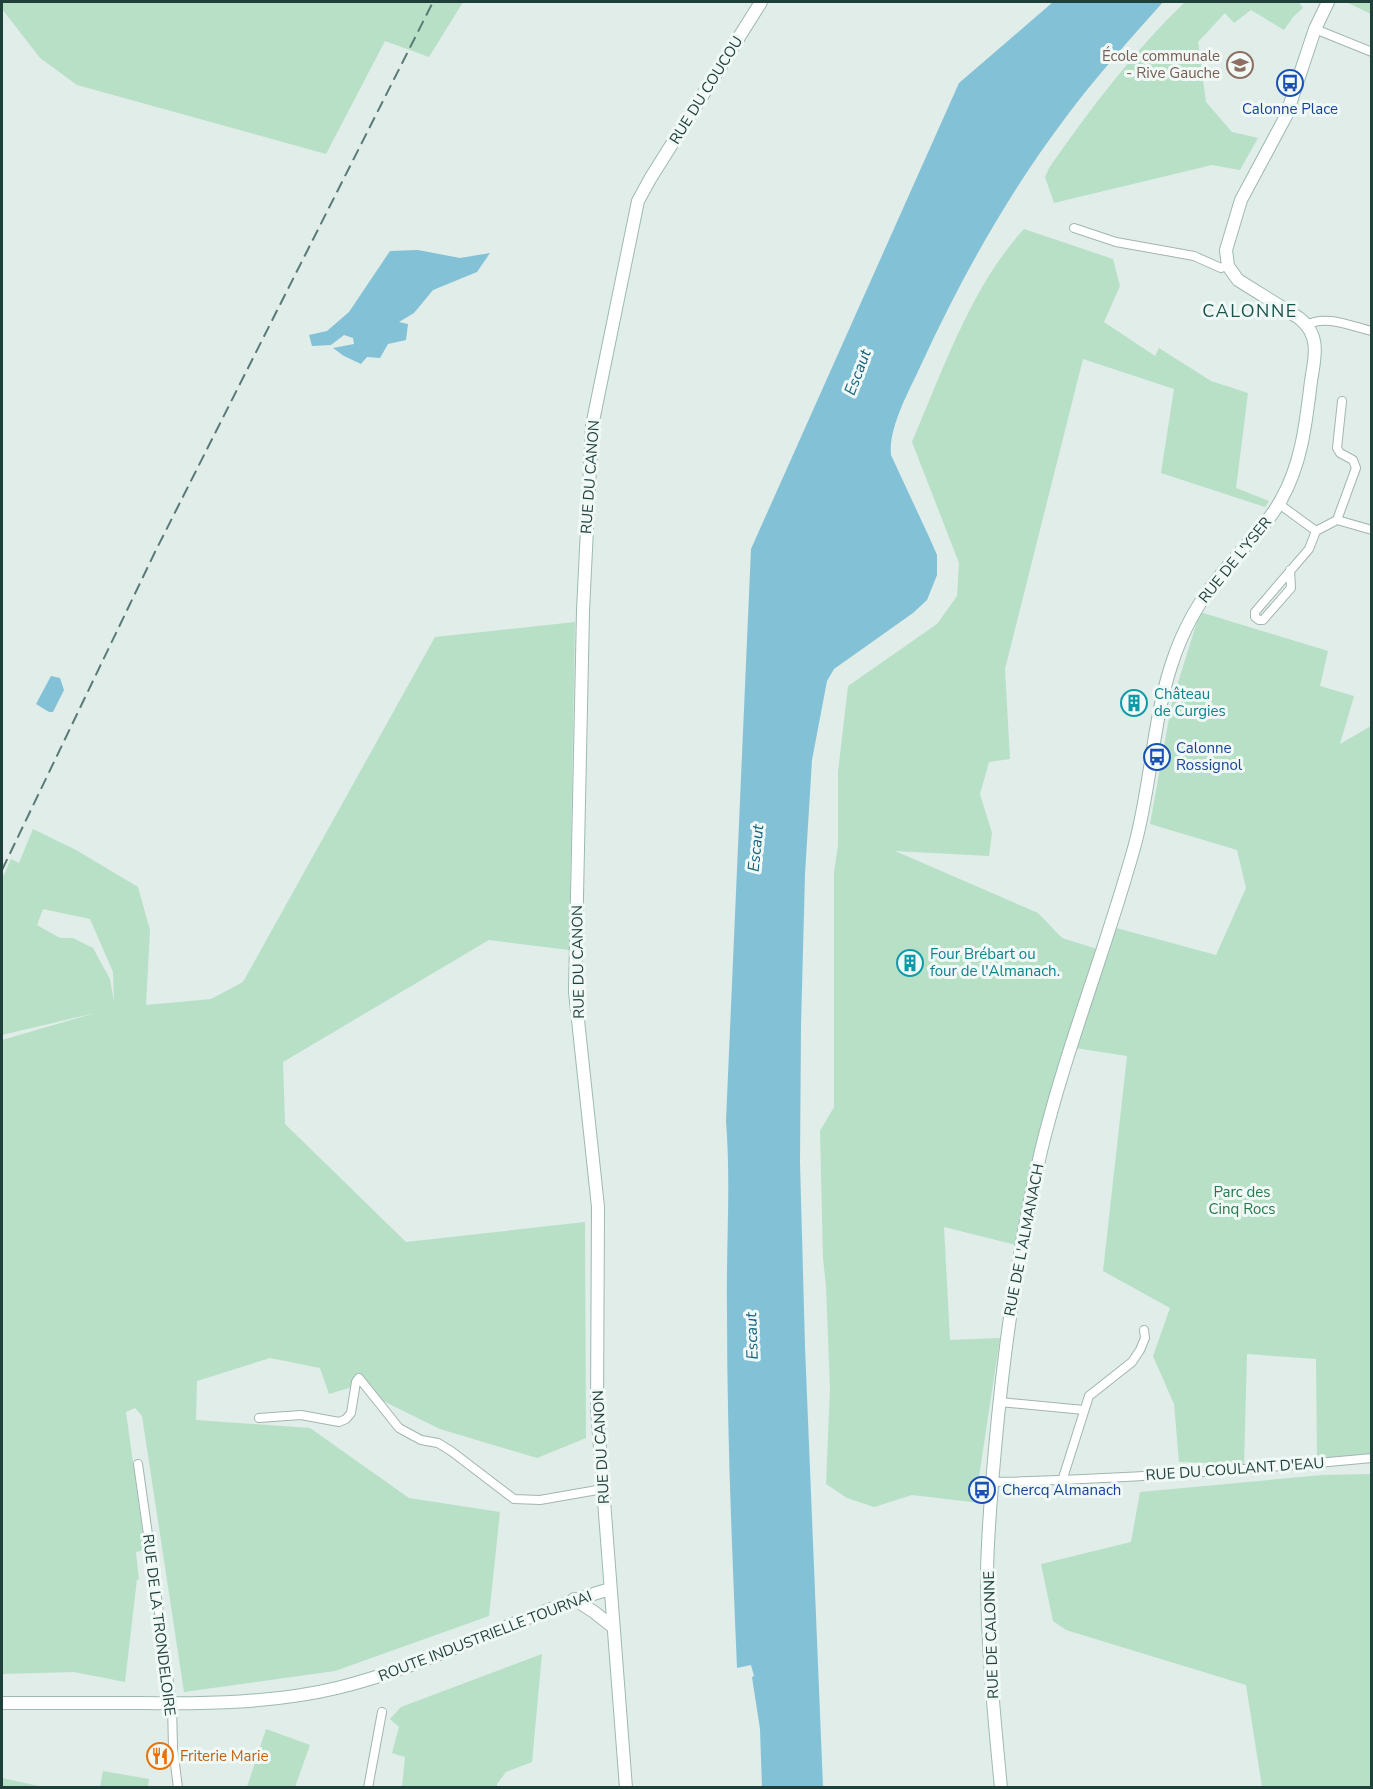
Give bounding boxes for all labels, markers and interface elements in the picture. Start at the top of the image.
street label: RUE DU COUCOU [665,32,747,148]
place label: École communale - Rive Gauche [1102,46,1220,83]
school or university icon: École communale - Rive Gauche [1225,50,1255,80]
bus stop icon: Calonne Place [1275,68,1305,98]
place label: Calonne Place [1242,99,1338,119]
district label: CALONNE [1202,299,1298,323]
water label: Escaut [839,346,877,398]
street label: RUE DU CANON [576,419,604,535]
street label: RUE DE L'YSER [1194,513,1276,607]
place label: Château de Curgies [1154,684,1226,721]
building icon: Château de Curgies [1119,688,1149,718]
place label: Calonne Rossignol [1176,738,1243,775]
bus stop icon: Calonne Rossignol [1142,742,1172,772]
water label: Escaut [743,823,769,873]
street label: RUE DU CANON [567,905,589,1019]
place label: Four Brébart ou four de l'Almanach. [930,944,1060,981]
building icon: Four Brébart ou four de l'Almanach. [895,948,925,978]
street label: RUE DE L'ALMANACH [999,1162,1049,1318]
park label: Parc des Cinq Rocs [1208,1182,1276,1219]
water label: Escaut [740,1312,764,1360]
street label: RUE DU CANON [588,1390,614,1504]
street label: RUE DU COULANT D'EAU [1145,1453,1325,1485]
bus stop icon: Chercq Almanach [967,1475,997,1505]
place label: Chercq Almanach [1002,1480,1121,1500]
street label: RUE DE LA TRONDELOIRE [138,1533,180,1717]
street label: RUE DE CALONNE [979,1571,1003,1699]
street label: ROUTE INDUSTRIELLE TOURNAI [375,1586,595,1686]
restaurant icon: Friterie Marie [145,1741,175,1771]
place label: Friterie Marie [180,1746,268,1766]

